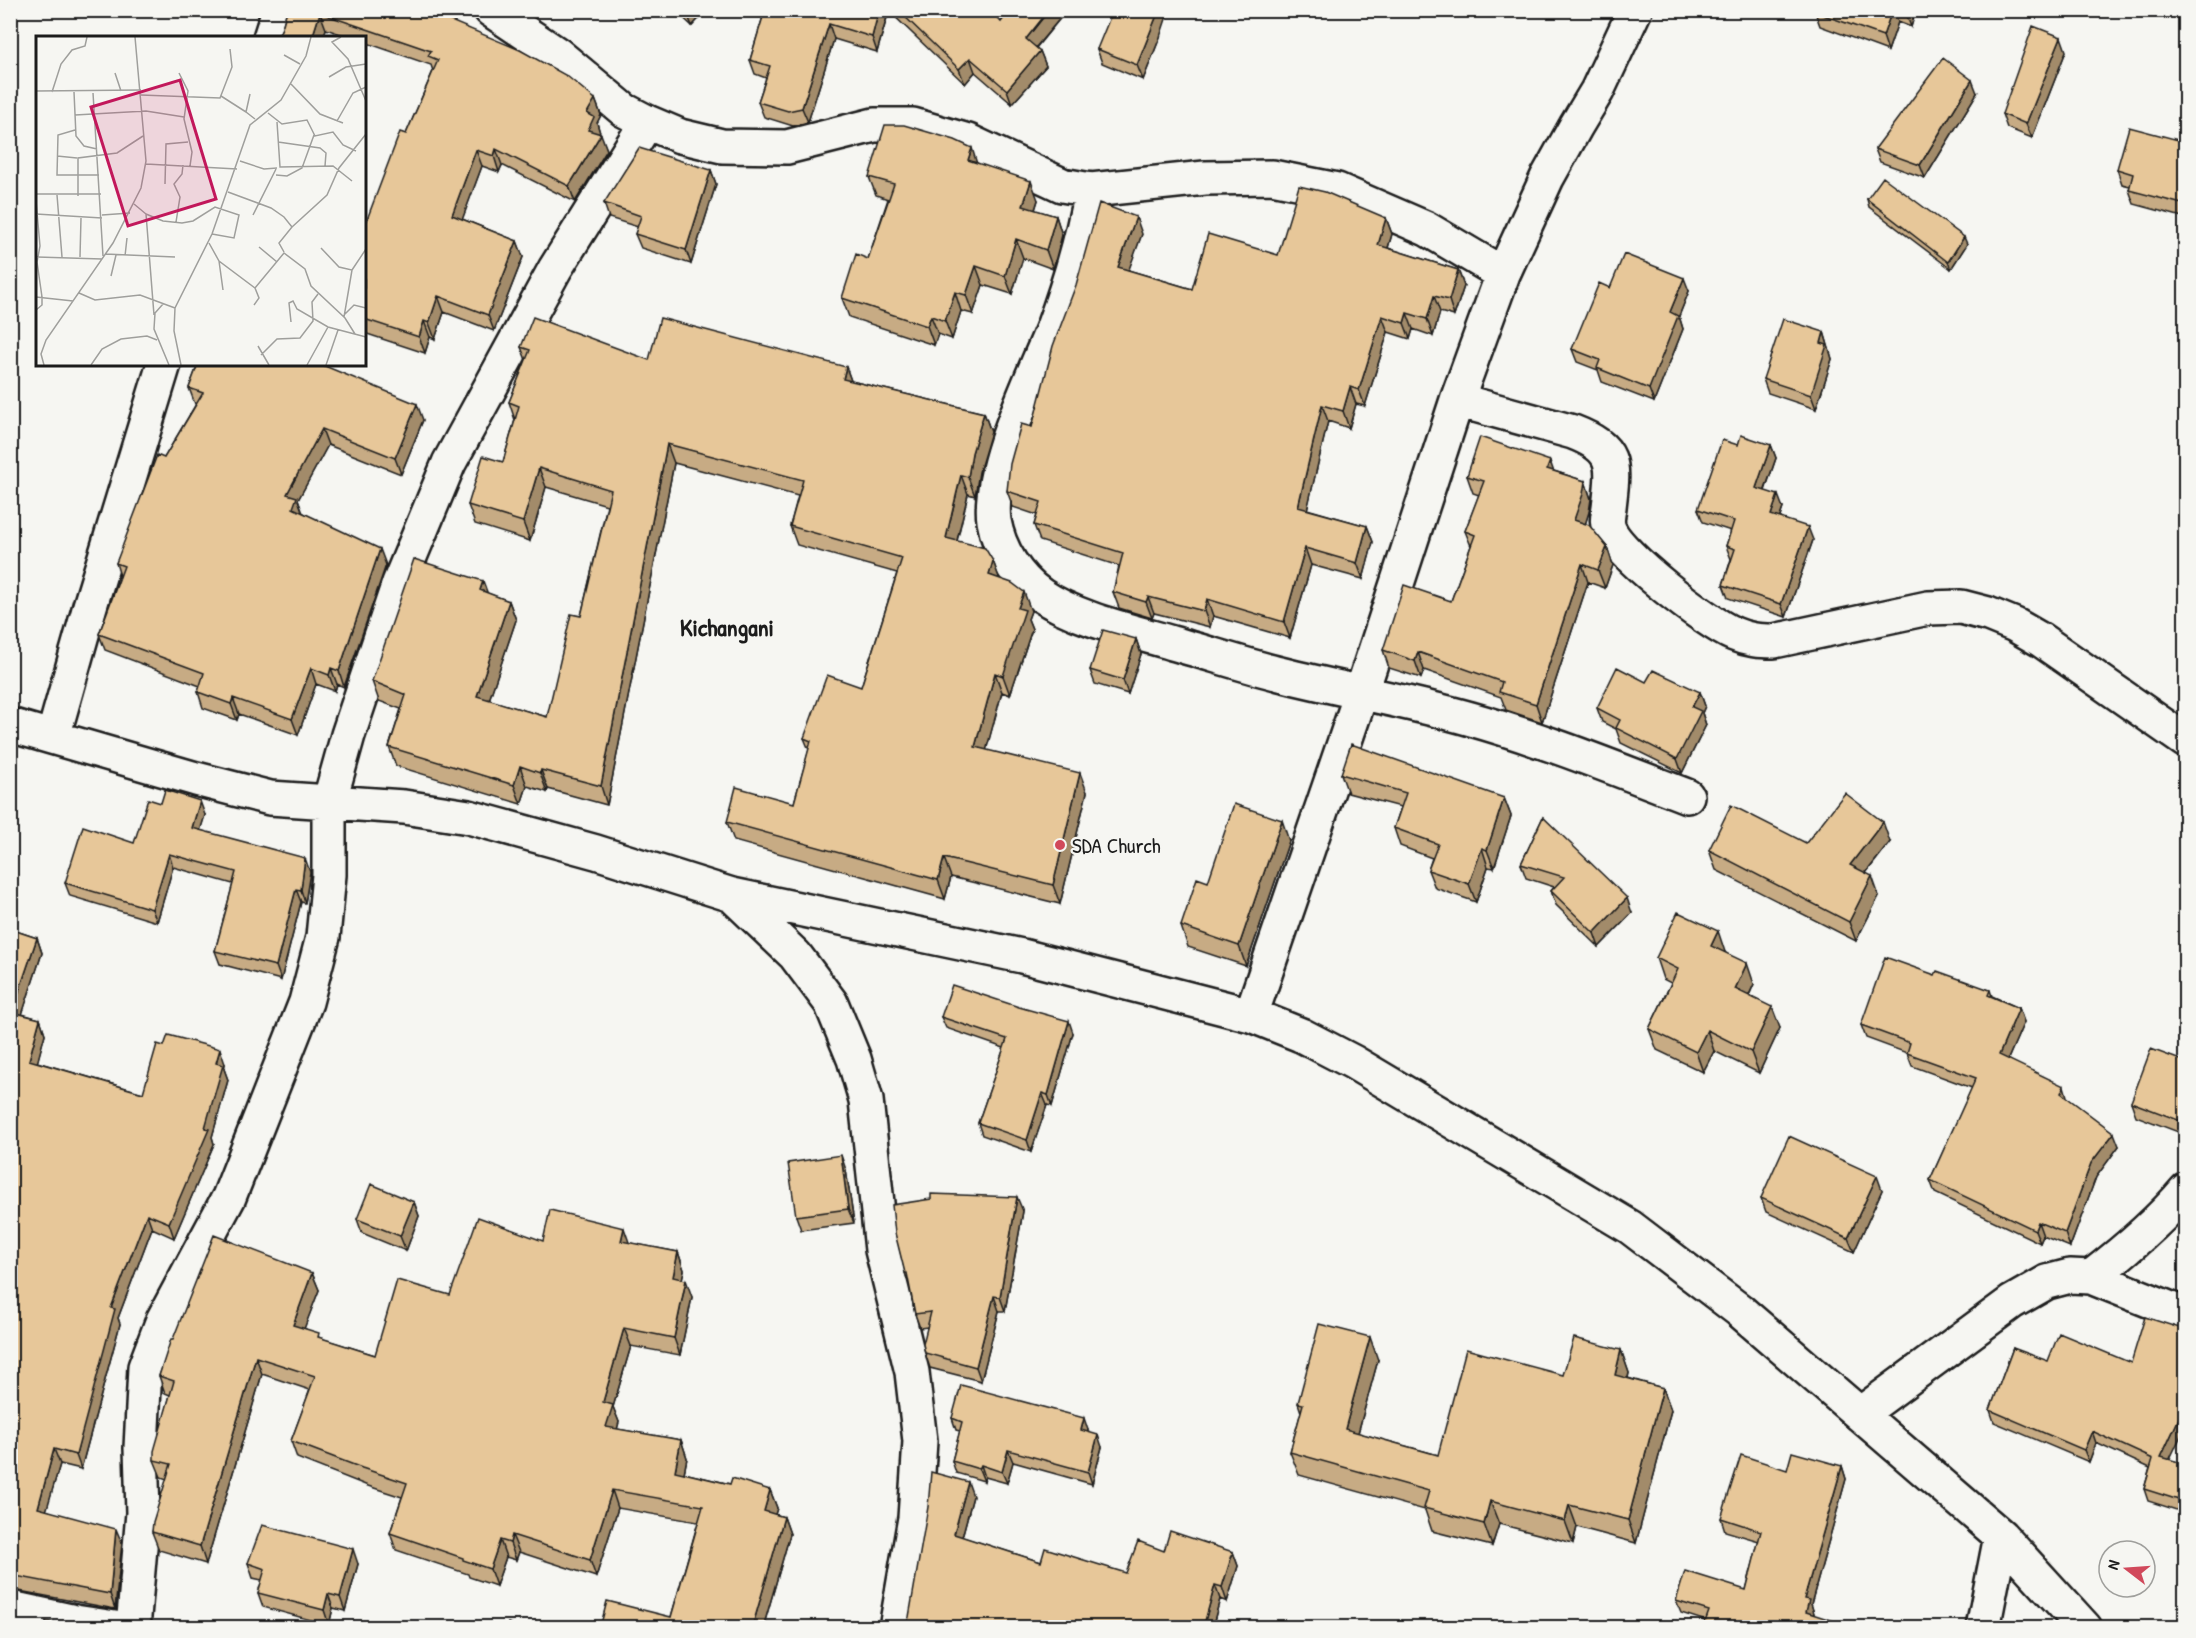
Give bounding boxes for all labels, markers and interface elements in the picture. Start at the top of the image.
inset map [36,36,366,366]
district label: Kichangani [680,611,774,644]
place label: SDA Church [1072,831,1161,860]
marker: SDA Church [1053,838,1067,852]
north arrow [2097,1539,2157,1599]
text: N [2101,1557,2125,1572]

